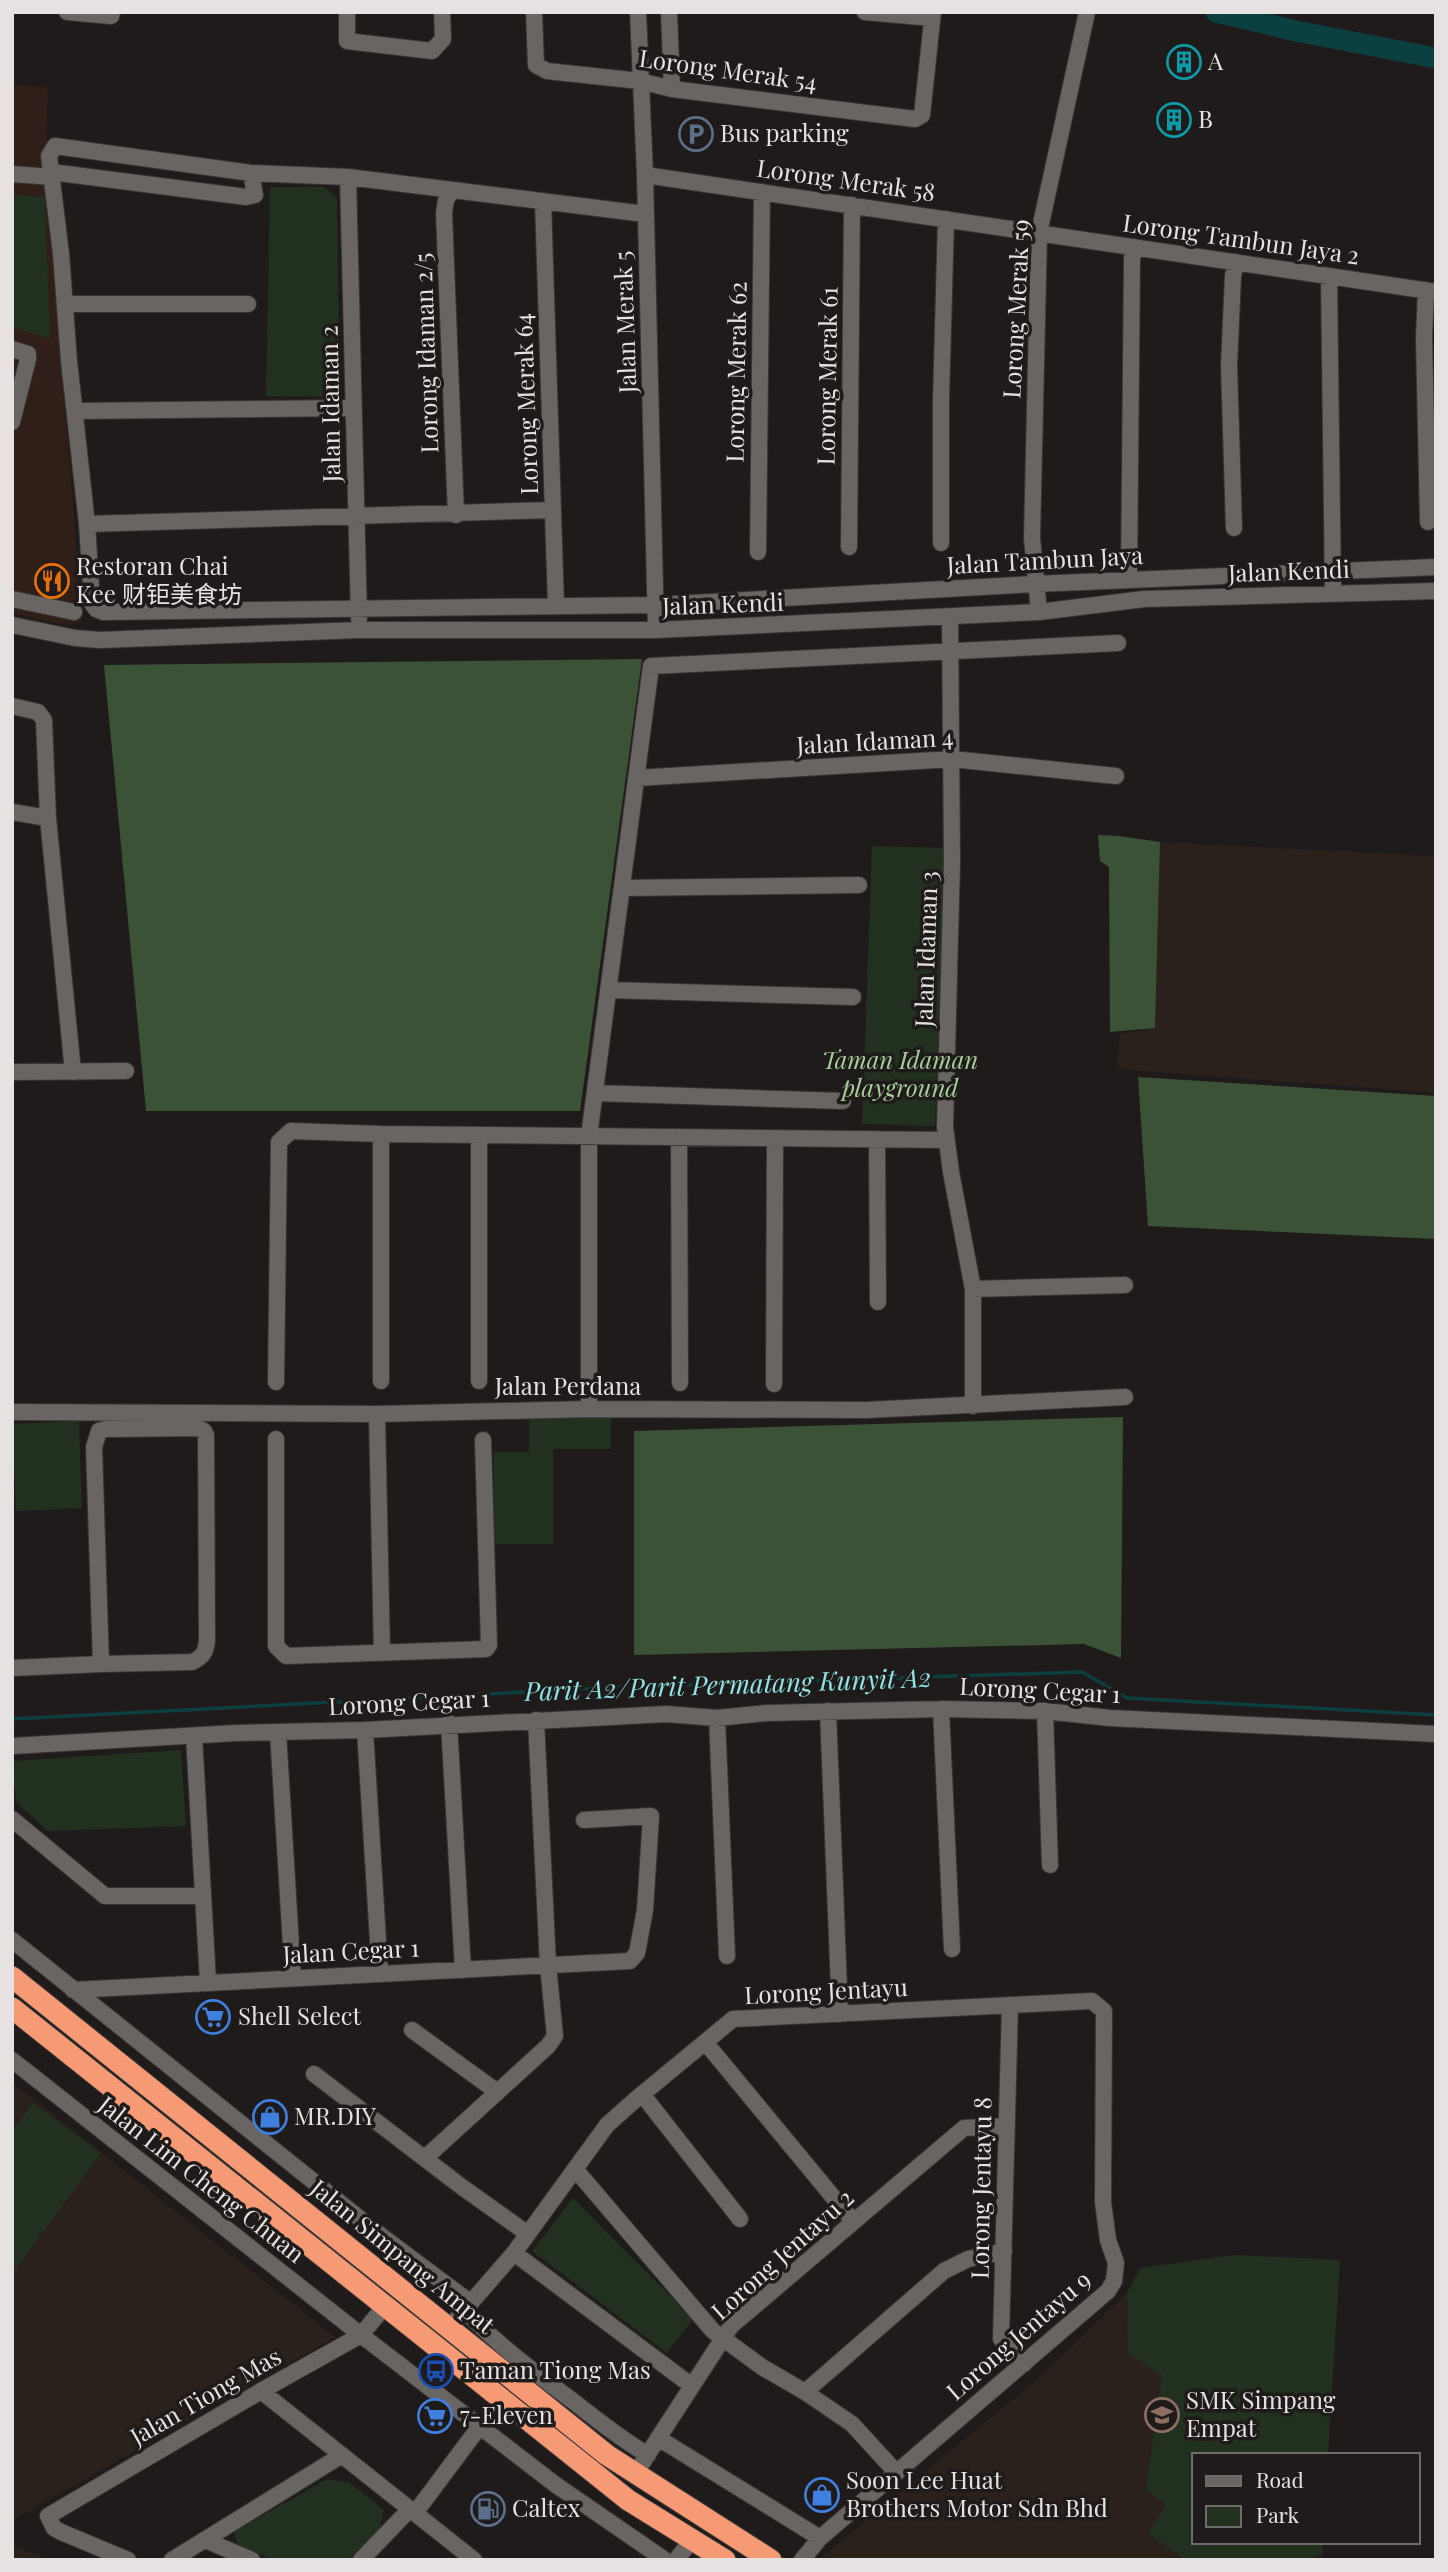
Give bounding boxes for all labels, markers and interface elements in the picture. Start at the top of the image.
street label: Lorong Merak 54 [637,41,819,97]
building icon: A [1165,43,1203,81]
place label: A [1207,44,1224,76]
building icon: B [1155,101,1193,139]
place label: B [1198,102,1213,134]
parking icon: Bus parking [677,115,715,153]
place label: Bus parking [720,116,849,148]
street label: Lorong Merak 58 [755,151,938,207]
street label: Lorong Tambun Jaya 2 [1121,206,1362,270]
street label: Lorong Merak 59 [994,218,1036,399]
street label: Jalan Merak 5 [606,250,643,395]
street label: Lorong Idaman 2/5 [406,252,444,454]
street label: Lorong Merak 62 [717,281,753,463]
street label: Lorong Merak 61 [808,286,844,466]
street label: Lorong Merak 64 [506,313,544,495]
street label: Jalan Idaman 2 [312,325,346,484]
street label: Jalan Tambun Jaya [945,538,1144,580]
place label: Restoran Chai Kee 财钜美食坊 [76,549,242,609]
street label: Jalan Kendi [1227,552,1350,588]
restaurant icon: Restoran Chai Kee 财钜美食坊 [33,562,71,600]
street label: Jalan Kendi [661,585,784,621]
street label: Jalan Idaman 4 [795,720,954,760]
street label: Jalan Idaman 3 [906,870,944,1029]
park label: Taman Idaman playground [822,1043,978,1103]
street label: Jalan Perdana [494,1369,641,1401]
water label: Parit A2/Parit Permatang Kunyit A2 [523,1659,932,1708]
street label: Lorong Cegar 1 [959,1669,1122,1709]
street label: Lorong Cegar 1 [327,1681,490,1721]
street label: Jalan Cegar 1 [281,1930,420,1970]
street label: Lorong Jentayu [743,1970,908,2010]
supermarket icon: Shell Select [194,1998,232,2036]
place label: Shell Select [238,1999,361,2031]
street label: Jalan Lim Cheng Chuan [92,2087,312,2269]
street label: Lorong Jentayu 8 [962,2097,998,2279]
shop icon: MR.DIY [251,2098,289,2136]
place label: MR.DIY [294,2099,377,2131]
street label: Jalan Simpang Ampat [304,2171,502,2340]
street label: Lorong Jentayu 2 [704,2181,860,2326]
street label: Lorong Jentayu 9 [939,2263,1097,2406]
street label: Jalan Tiong Mas [123,2339,286,2452]
bus stop icon: Taman Tiong Mas [417,2352,455,2390]
place label: Taman Tiong Mas [460,2353,651,2385]
place label: SMK Simpang Empat [1186,2383,1336,2443]
school or university icon: SMK Simpang Empat [1143,2396,1181,2434]
supermarket icon: 7-Eleven [416,2397,454,2435]
place label: 7-Eleven [460,2398,553,2430]
legend [1192,2453,1420,2544]
place label: Soon Lee Huat Brothers Motor Sdn Bhd [846,2463,1108,2523]
text: Road [1256,2465,1304,2493]
shop icon: Soon Lee Huat Brothers Motor Sdn Bhd [803,2476,841,2514]
fuel station icon: Caltex [469,2490,507,2528]
place label: Caltex [512,2491,581,2523]
text: Park [1256,2500,1300,2528]

